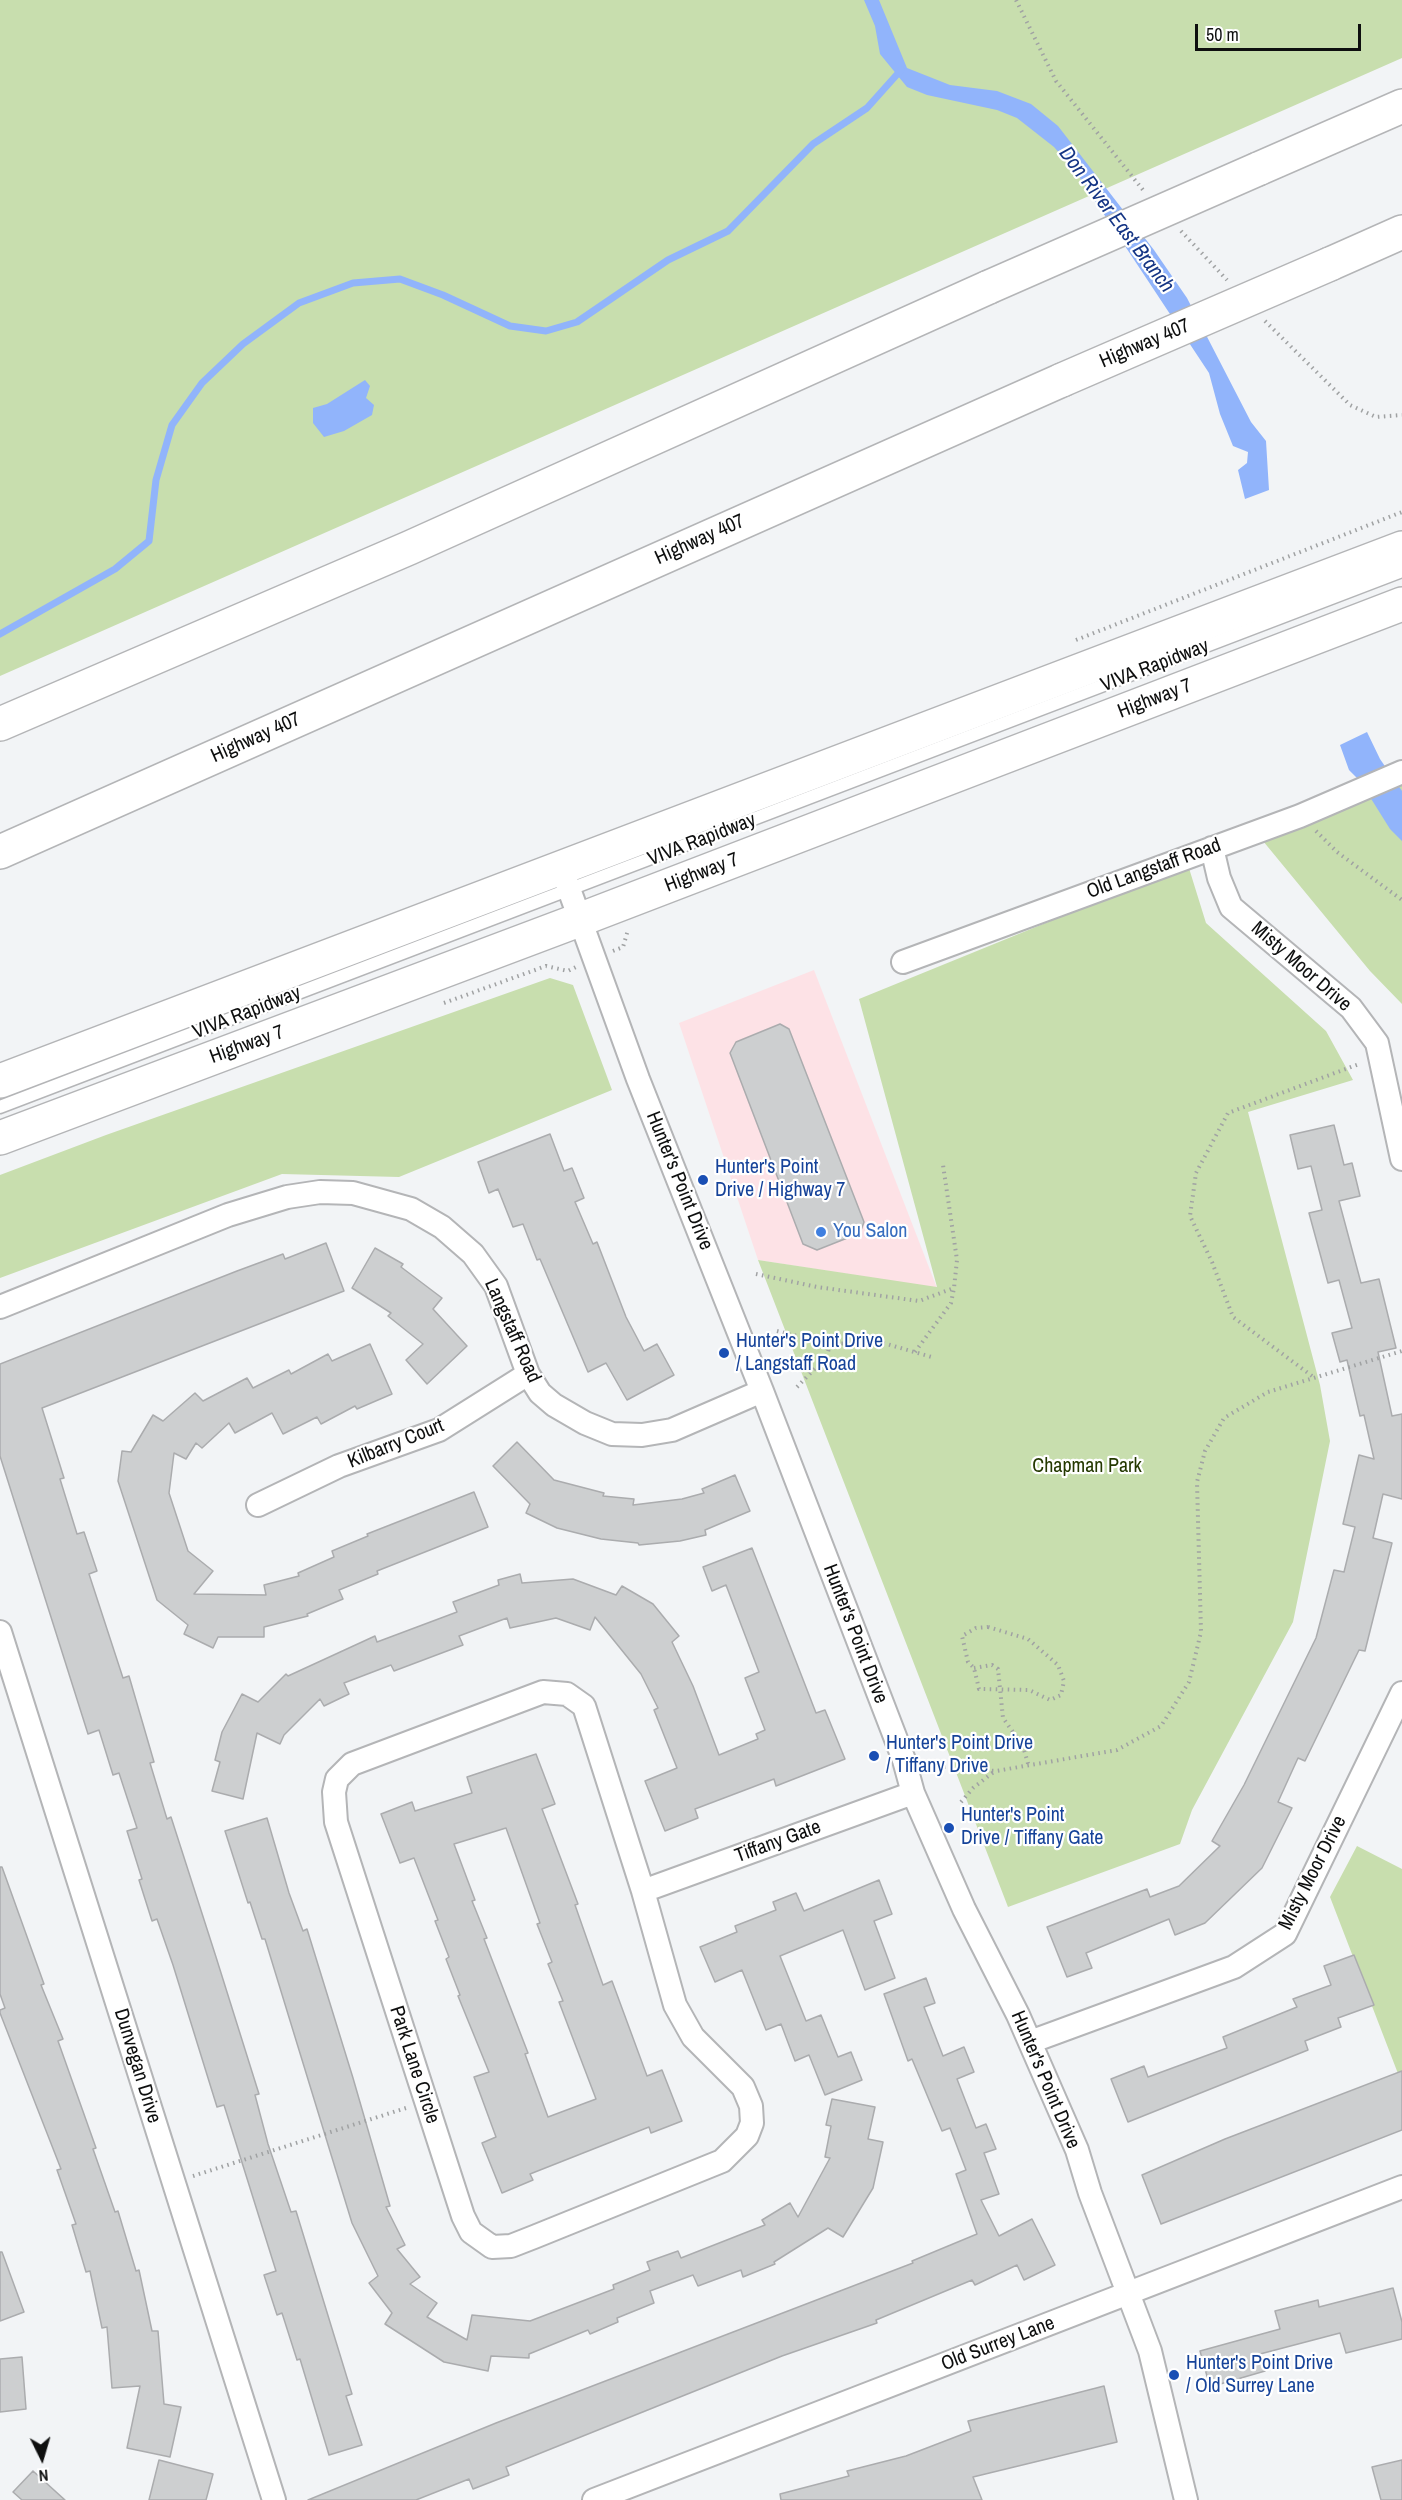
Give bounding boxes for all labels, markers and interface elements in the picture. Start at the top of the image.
scale bar [1198,12,1364,50]
text: 50 m [1206,22,1239,47]
water label: Don River East Branch [1053,142,1179,298]
street label: Highway 407 [1096,314,1194,374]
street label: Highway 407 [651,510,749,570]
street label: VIVA Rapidway [1098,634,1212,698]
street label: Highway 7 [1115,674,1195,724]
street label: Highway 407 [207,708,305,768]
street label: VIVA Rapidway [645,808,759,872]
street label: Old Langstaff Road [1084,834,1224,904]
street label: Highway 7 [662,848,742,898]
street label: Misty Moor Drive [1246,917,1356,1017]
street label: VIVA Rapidway [190,981,304,1045]
street label: Highway 7 [206,1020,288,1070]
street label: Hunter's Point Drive [640,1108,718,1254]
place label: Hunter's Point Drive / Highway 7 [715,1156,845,1203]
marker: Hunter's Point Drive / Highway 7 [696,1173,710,1187]
place label: You Salon [833,1220,907,1244]
marker: You Salon [814,1225,828,1239]
street label: Langstaff Road [478,1275,546,1387]
place label: Hunter's Point Drive / Langstaff Road [736,1330,883,1377]
marker: Hunter's Point Drive / Langstaff Road [717,1346,731,1360]
street label: Kilbarry Court [345,1414,447,1474]
park label: Chapman Park [1032,1455,1142,1479]
street label: Hunter's Point Drive [817,1561,893,1707]
place label: Hunter's Point Drive / Tiffany Drive [886,1732,1033,1779]
marker: Hunter's Point Drive / Tiffany Drive [867,1749,881,1763]
place label: Hunter's Point Drive / Tiffany Gate [961,1804,1103,1851]
street label: Misty Moor Drive [1274,1812,1352,1934]
street label: Tiffany Gate [732,1815,824,1869]
marker: Hunter's Point Drive / Tiffany Gate [942,1821,956,1835]
street label: Park Lane Circle [384,2003,444,2127]
street label: Dunvegan Drive [108,2006,166,2126]
street label: Hunter's Point Drive [1005,2008,1085,2152]
street label: Old Surrey Lane [938,2311,1058,2377]
place label: Hunter's Point Drive / Old Surrey Lane [1186,2352,1333,2399]
marker: Hunter's Point Drive / Old Surrey Lane [1167,2368,1181,2382]
north arrow [12,2428,72,2488]
text: N [38,2465,49,2487]

